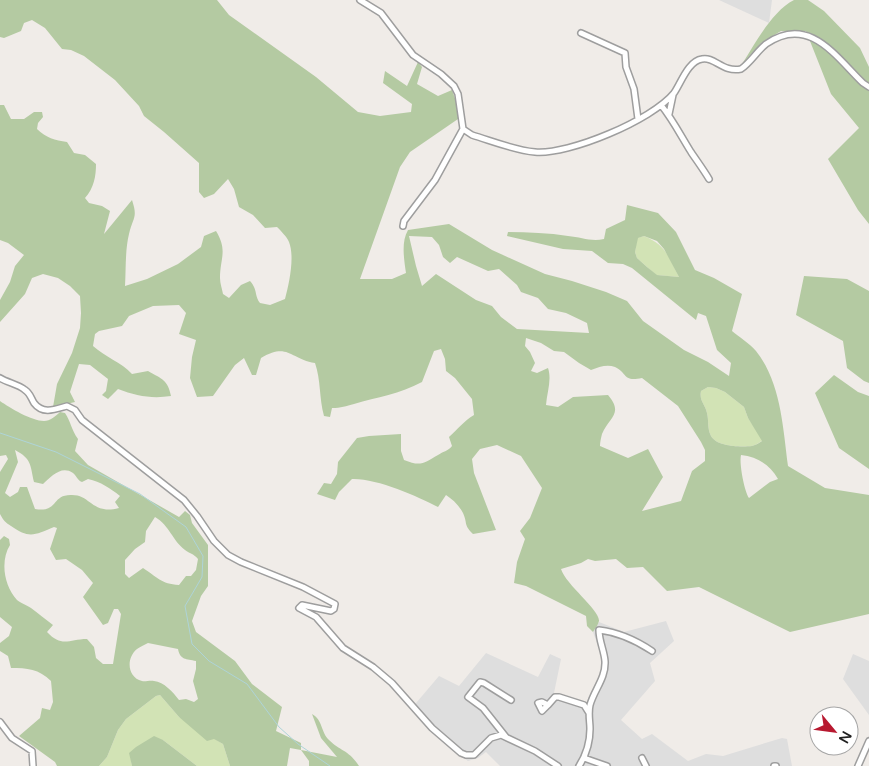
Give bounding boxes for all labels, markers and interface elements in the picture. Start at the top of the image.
north arrow [809,706,859,756]
text: N [835,728,855,746]

